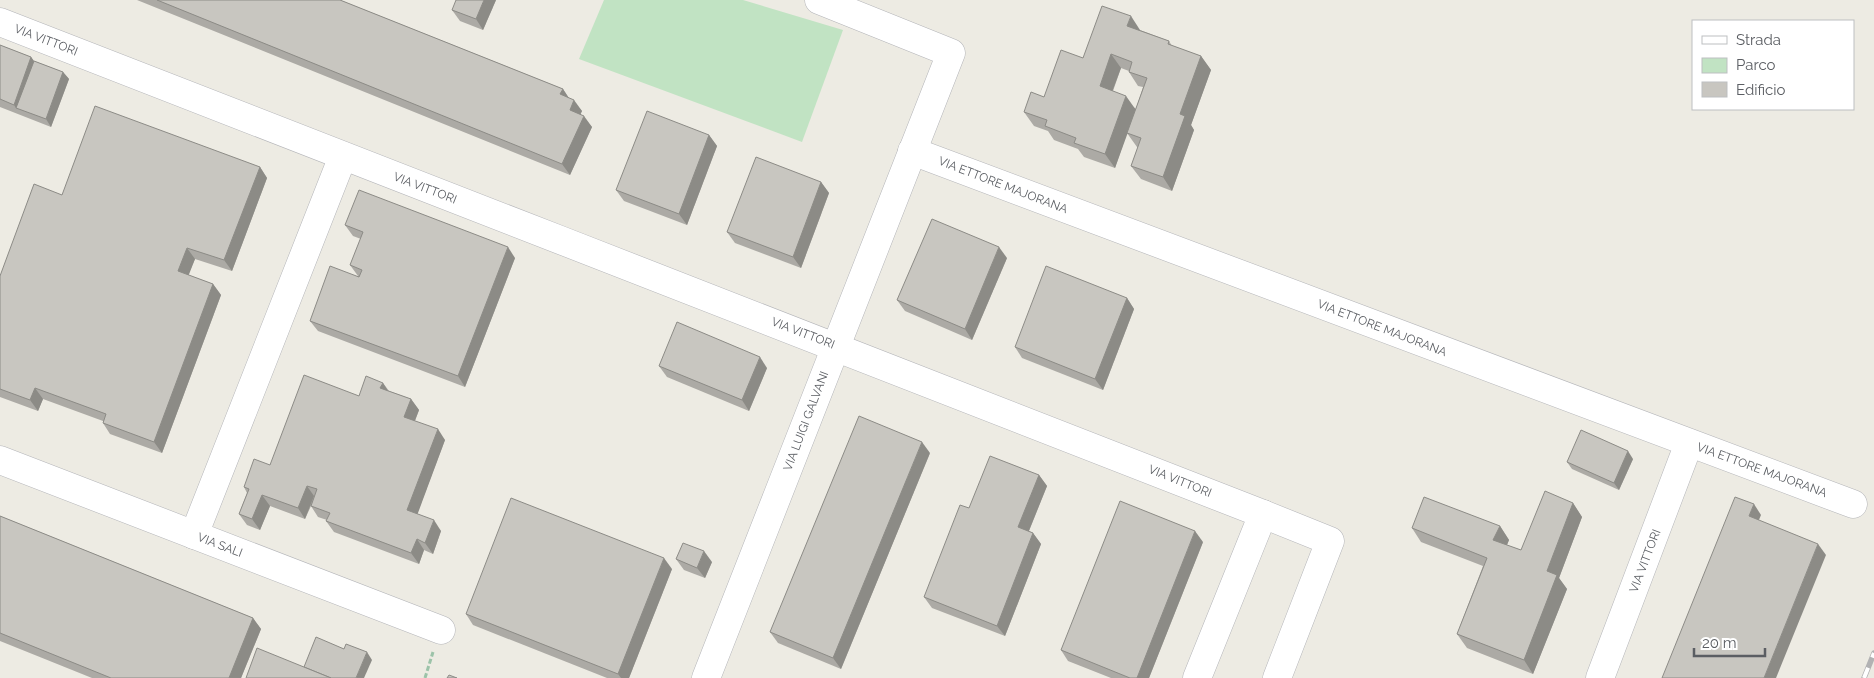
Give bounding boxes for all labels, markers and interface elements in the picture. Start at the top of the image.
legend [1692,20,1854,110]
street label: VIA VITTORI [12,21,80,59]
text: Strada [1736,31,1781,49]
text: Parco [1736,56,1776,74]
text: Edificio [1736,81,1786,99]
street label: VIA ETTORE MAJORANA [936,154,1070,216]
street label: VIA VITTORI [391,169,459,207]
street label: VIA ETTORE MAJORANA [1315,297,1449,359]
street label: VIA VITTORI [769,314,837,352]
street label: VIA LUIGI GALVANI [781,369,831,473]
street label: VIA ETTORE MAJORANA [1695,440,1829,500]
street label: VIA VITTORI [1146,462,1214,500]
street label: VIA VITTORI [1626,527,1664,595]
street label: VIA SALI [195,530,245,560]
scale bar [1694,626,1765,658]
text: 20 m [1702,634,1737,652]

